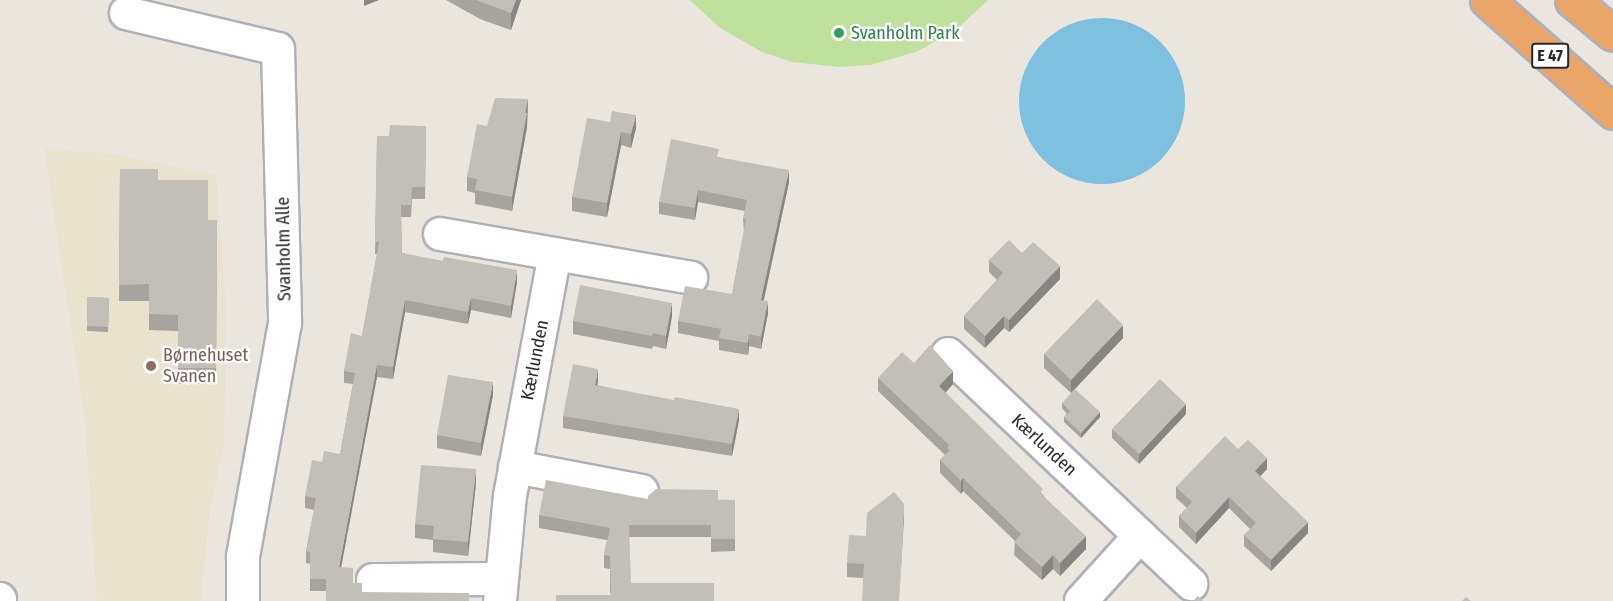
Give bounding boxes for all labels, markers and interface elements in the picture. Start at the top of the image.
place label: Svanholm Park [851,22,960,44]
marker: Svanholm Park [832,26,846,40]
road number: E 47 [1530,43,1570,69]
street label: Svanholm Alle [272,197,296,301]
street label: Kærlunden [517,318,553,402]
place label: Børnehuset Svanen [163,345,248,388]
marker: Børnehuset Svanen [144,359,158,373]
street label: Kærlunden [1007,409,1081,481]

